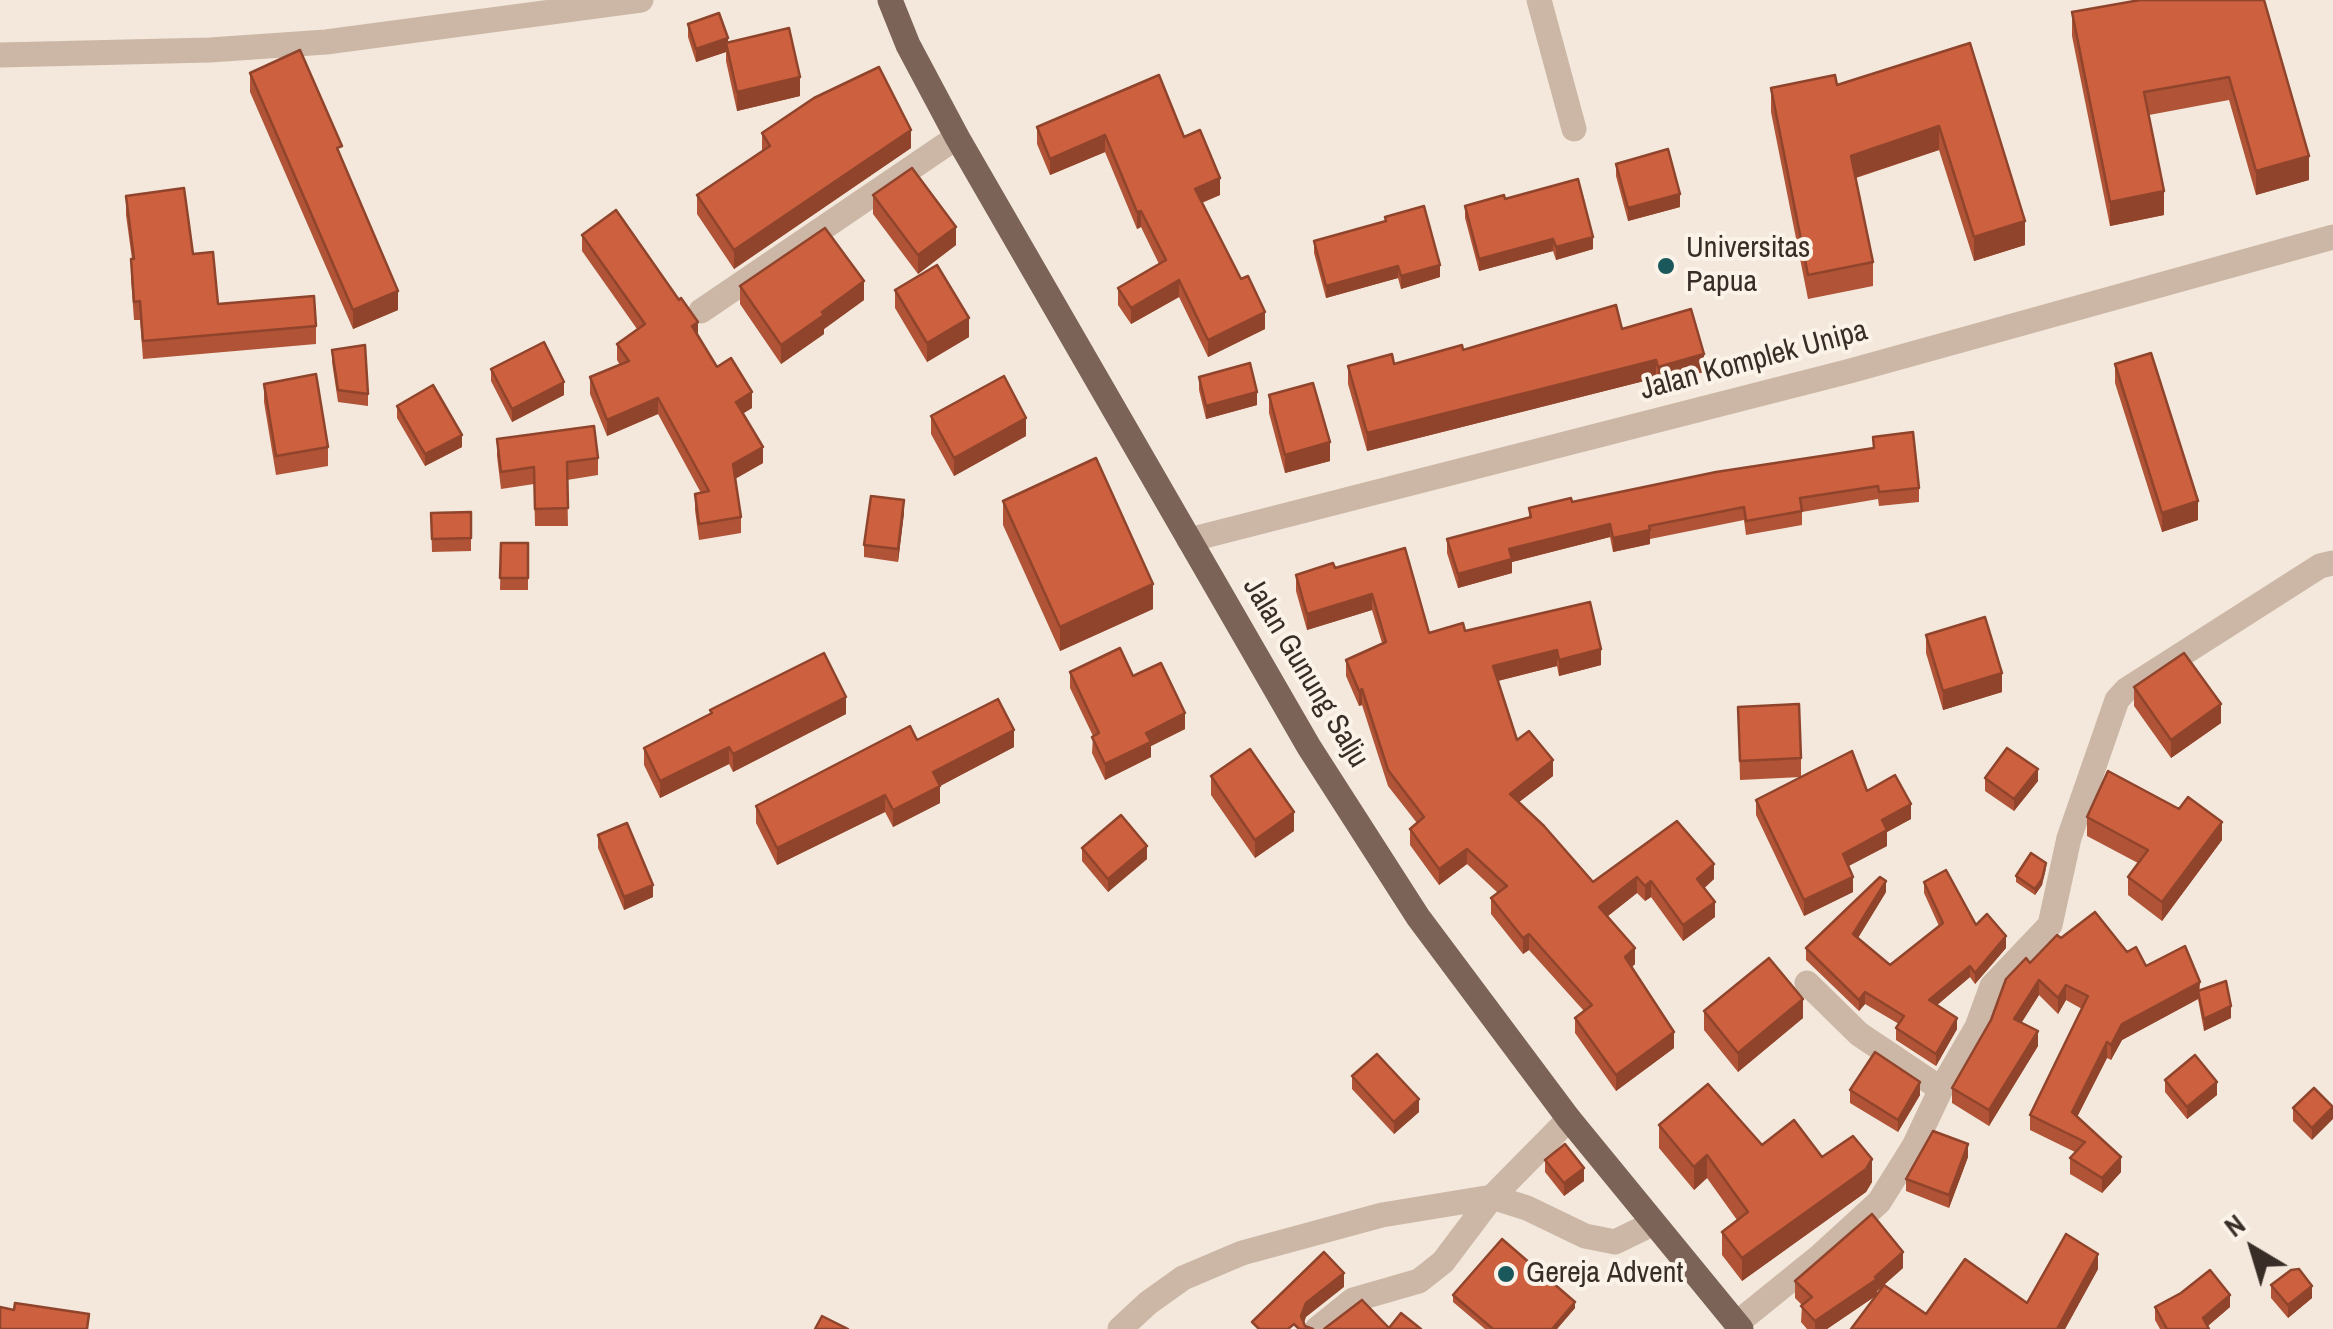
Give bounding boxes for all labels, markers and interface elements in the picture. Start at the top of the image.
place label: Universitas Papua [1686,231,1810,302]
marker: Universitas Papua [1655,255,1677,277]
street label: Jalan Komplek Unipa [1636,313,1872,409]
street label: Jalan Gunung Salju [1234,572,1376,774]
north arrow [2203,1199,2303,1299]
text: N [2216,1205,2253,1245]
place label: Gereja Advent [1526,1256,1683,1292]
marker: Gereja Advent [1495,1263,1517,1285]

